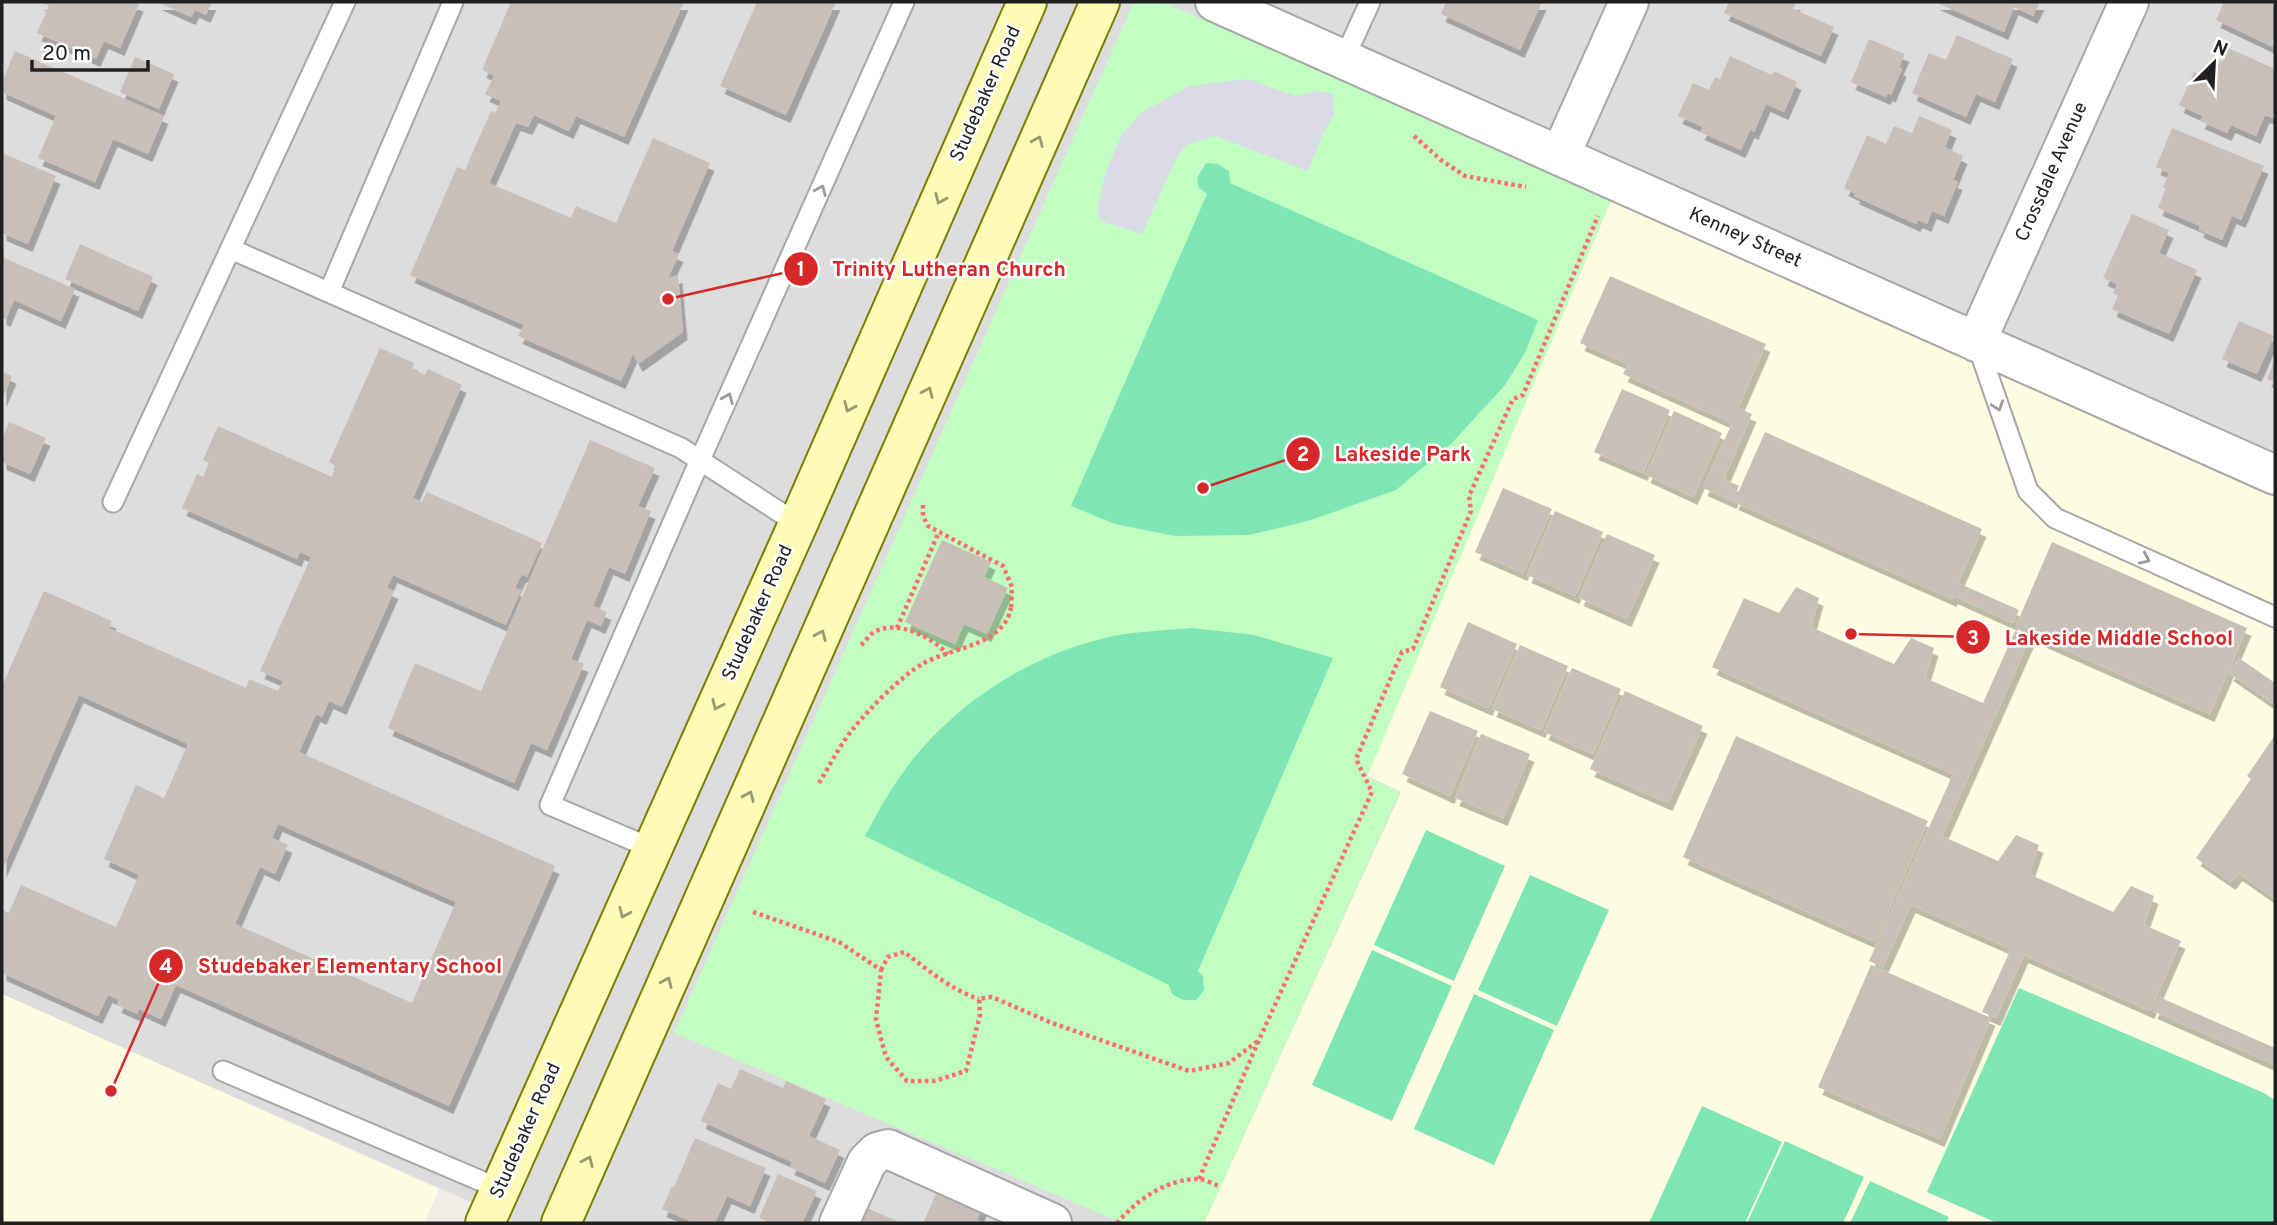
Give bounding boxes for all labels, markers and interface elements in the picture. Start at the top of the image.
street label: Studebaker Road [945,22,1027,166]
scale bar [32,28,147,72]
north arrow [2179,28,2249,98]
text: N [2209,36,2231,63]
text: 20 m [42,41,91,68]
street label: Crossdale Avenue [2010,98,2094,246]
one-way arrow [1030,136,1044,148]
one-way arrow [813,185,827,197]
one-way arrow [934,192,948,204]
street label: Kenney Street [1685,202,1805,274]
callout: Trinity Lutheran Church [783,248,1080,290]
text: 1 [797,257,805,284]
text: Trinity Lutheran Church [832,257,1066,284]
one-way arrow [920,387,934,399]
one-way arrow [720,393,734,405]
one-way arrow [1990,399,2004,412]
one-way arrow [843,400,857,413]
callout: Lakeside Park [1285,433,1485,475]
text: 2 [1297,442,1309,469]
text: Lakeside Park [1335,442,1472,469]
street label: Studebaker Road [717,541,799,685]
one-way arrow [2138,551,2151,565]
callout: Lakeside Middle School [1956,616,2247,658]
text: 3 [1967,626,1979,653]
text: Lakeside Middle School [2005,626,2233,653]
one-way arrow [813,630,827,642]
one-way arrow [711,698,725,710]
one-way arrow [741,791,755,804]
one-way arrow [618,905,632,918]
callout: Studebaker Elementary School [149,945,516,987]
text: 4 [159,954,173,981]
text: Studebaker Elementary School [198,954,502,981]
one-way arrow [659,977,673,989]
street label: Studebaker Road [485,1059,567,1203]
one-way arrow [580,1156,594,1168]

